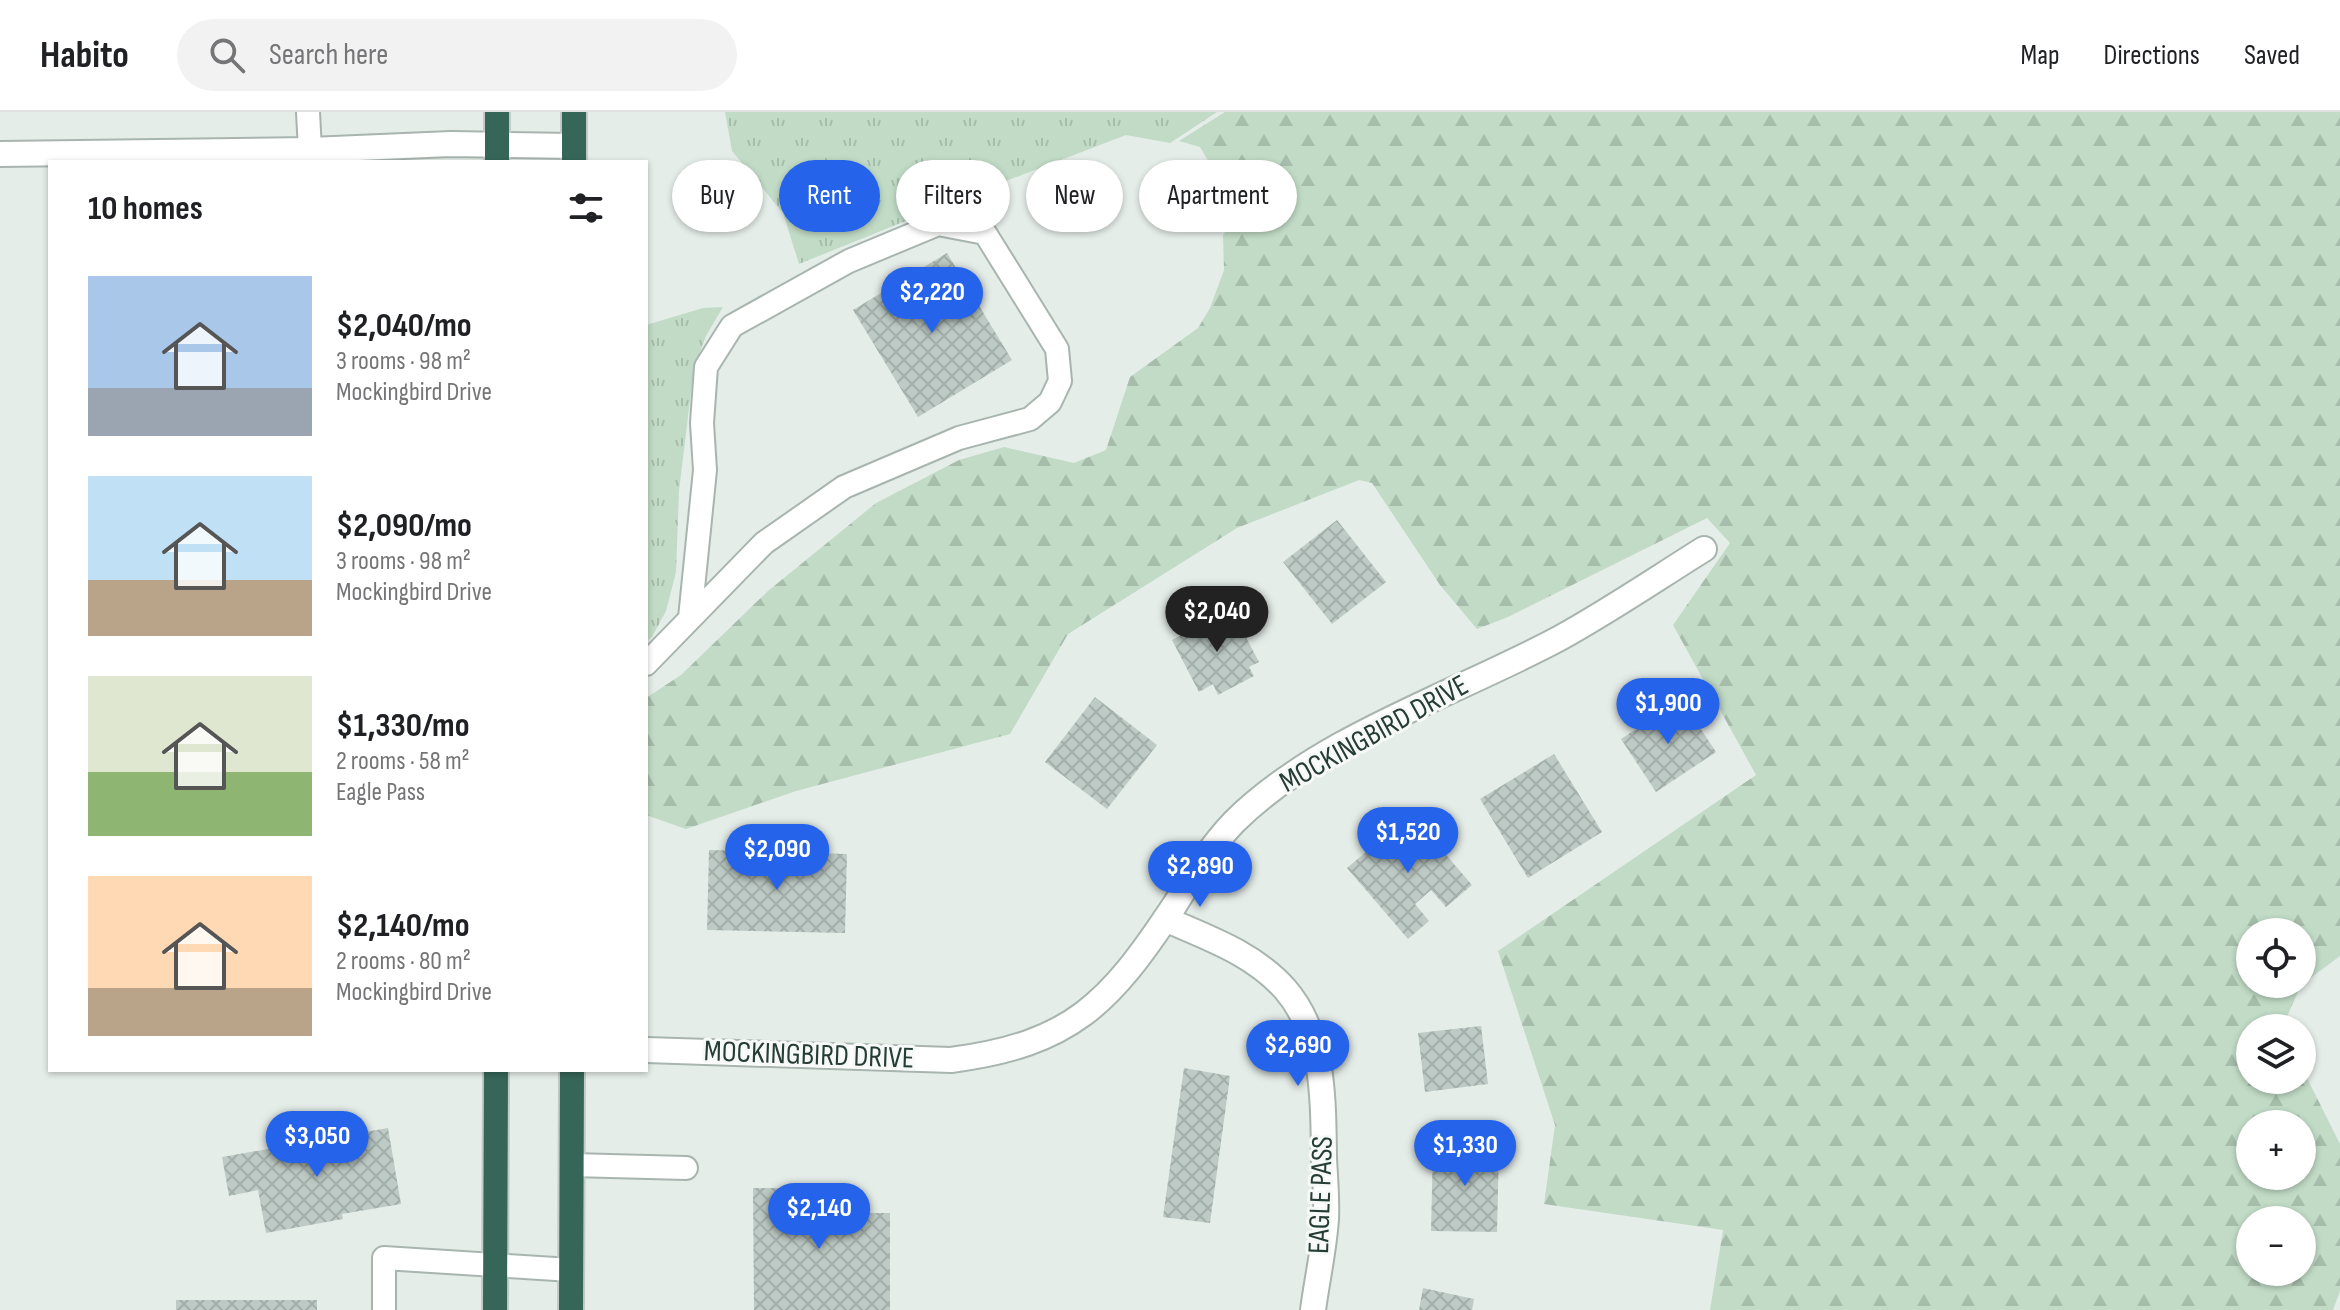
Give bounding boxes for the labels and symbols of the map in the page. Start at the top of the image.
pin: $2,220 [867,267,997,335]
pin: $2,040 [1152,586,1282,654]
street label: MOCKINGBIRD DRIVE [1273,667,1475,801]
pin: $1,900 [1603,678,1733,746]
pin: $1,520 [1343,807,1473,875]
pin: $2,090 [712,824,842,892]
pin: $2,890 [1135,841,1265,909]
pin: $2,690 [1233,1020,1363,1088]
street label: MOCKINGBIRD DRIVE [703,1033,915,1077]
pin: $3,050 [252,1111,382,1179]
pin: $1,330 [1400,1120,1530,1188]
street label: EAGLE PASS [1301,1135,1341,1255]
pin: $2,140 [754,1183,884,1251]

